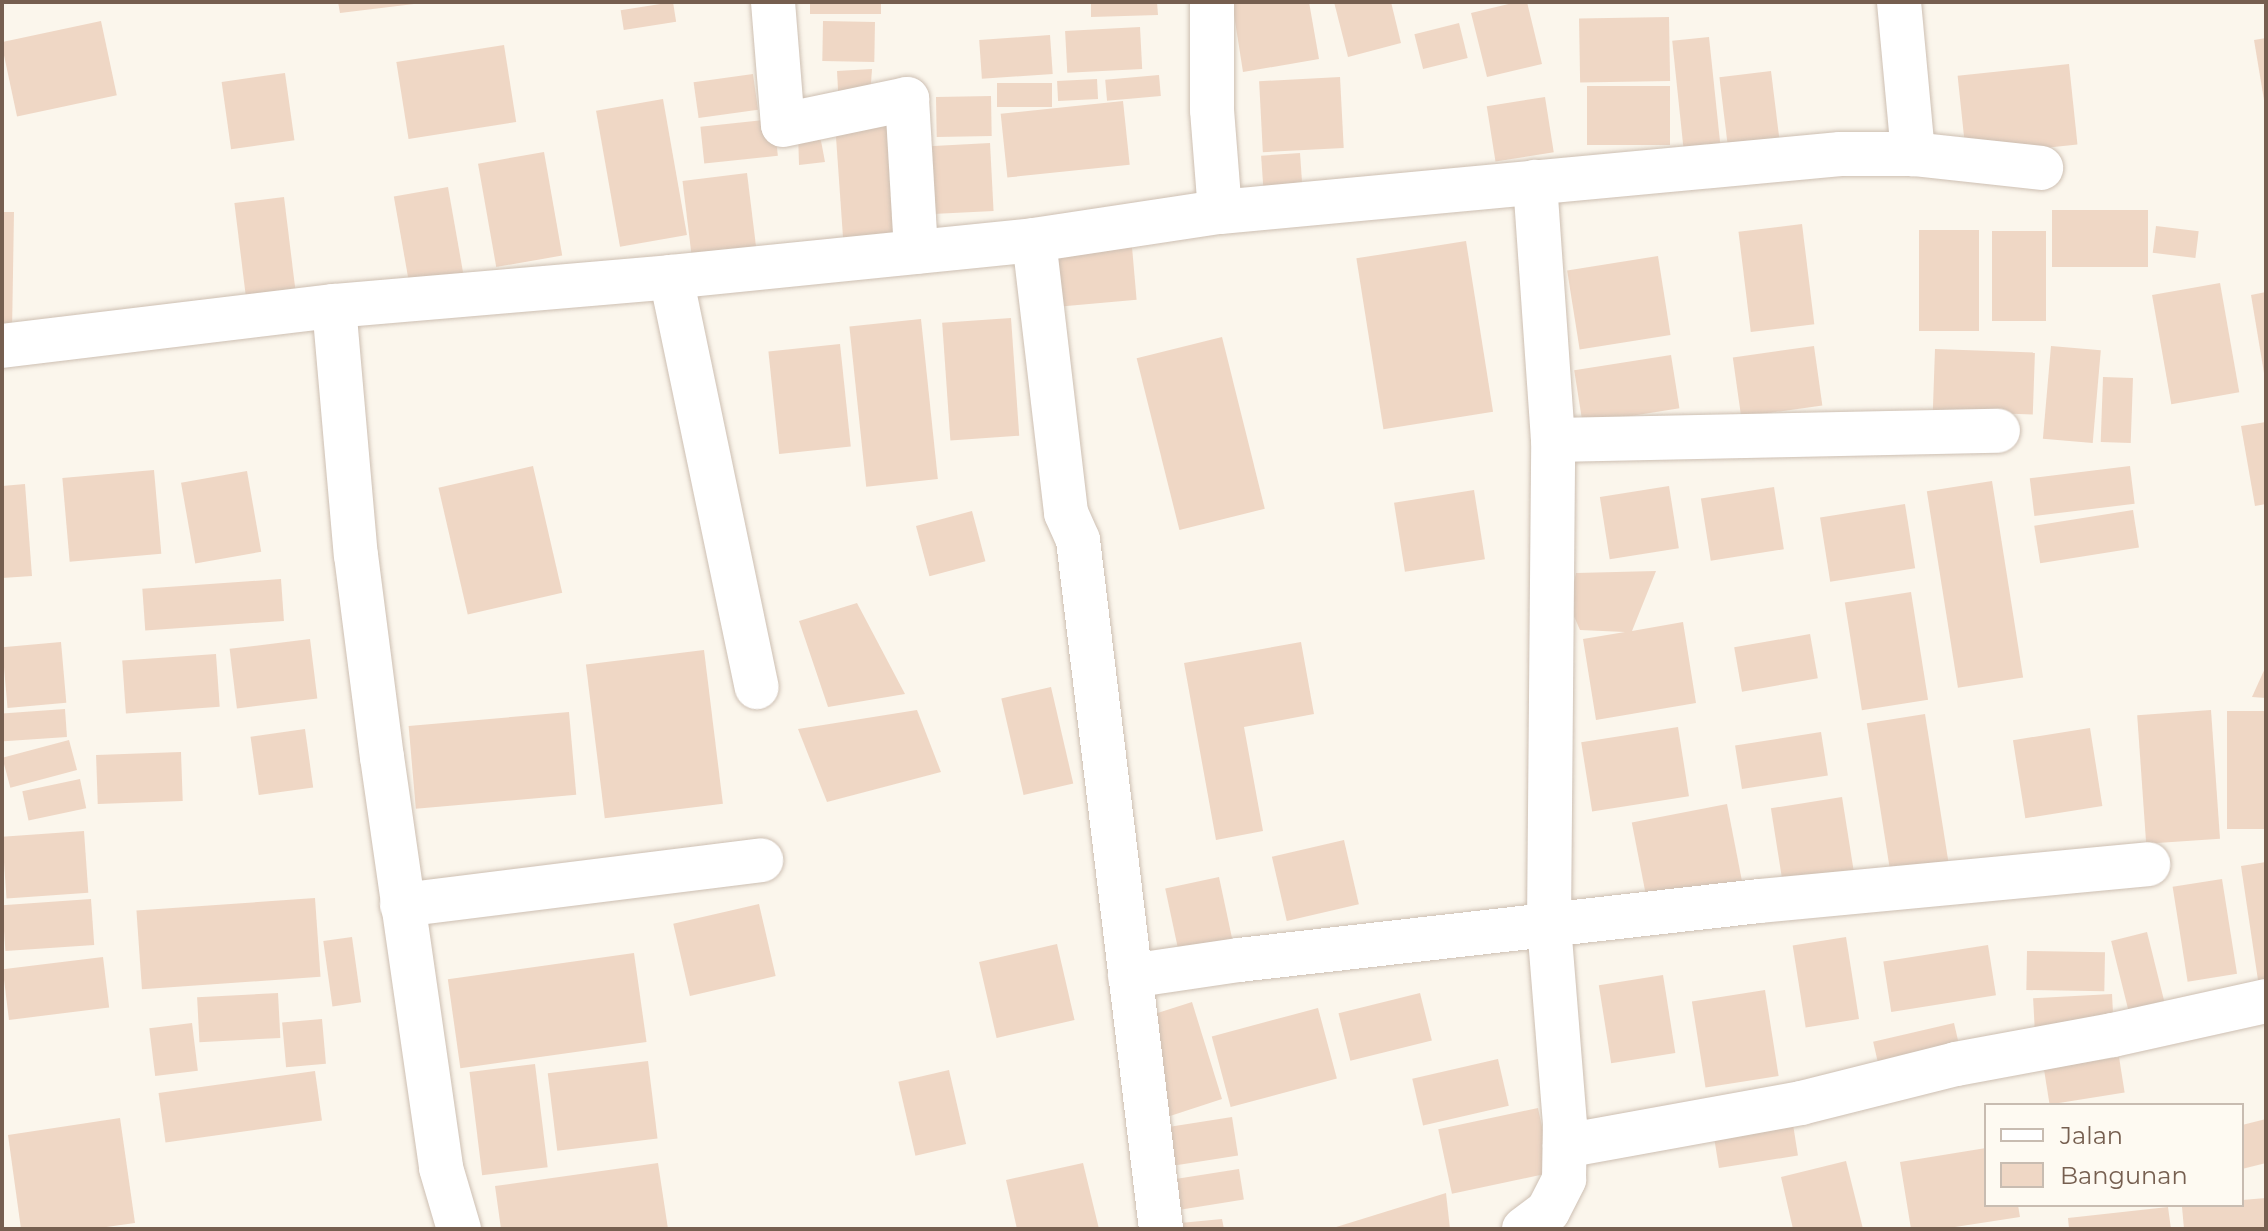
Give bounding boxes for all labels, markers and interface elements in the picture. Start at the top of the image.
legend [1984,1103,2244,1207]
text: Jalan [2060,1121,2123,1150]
text: Bangunan [2060,1161,2188,1190]

